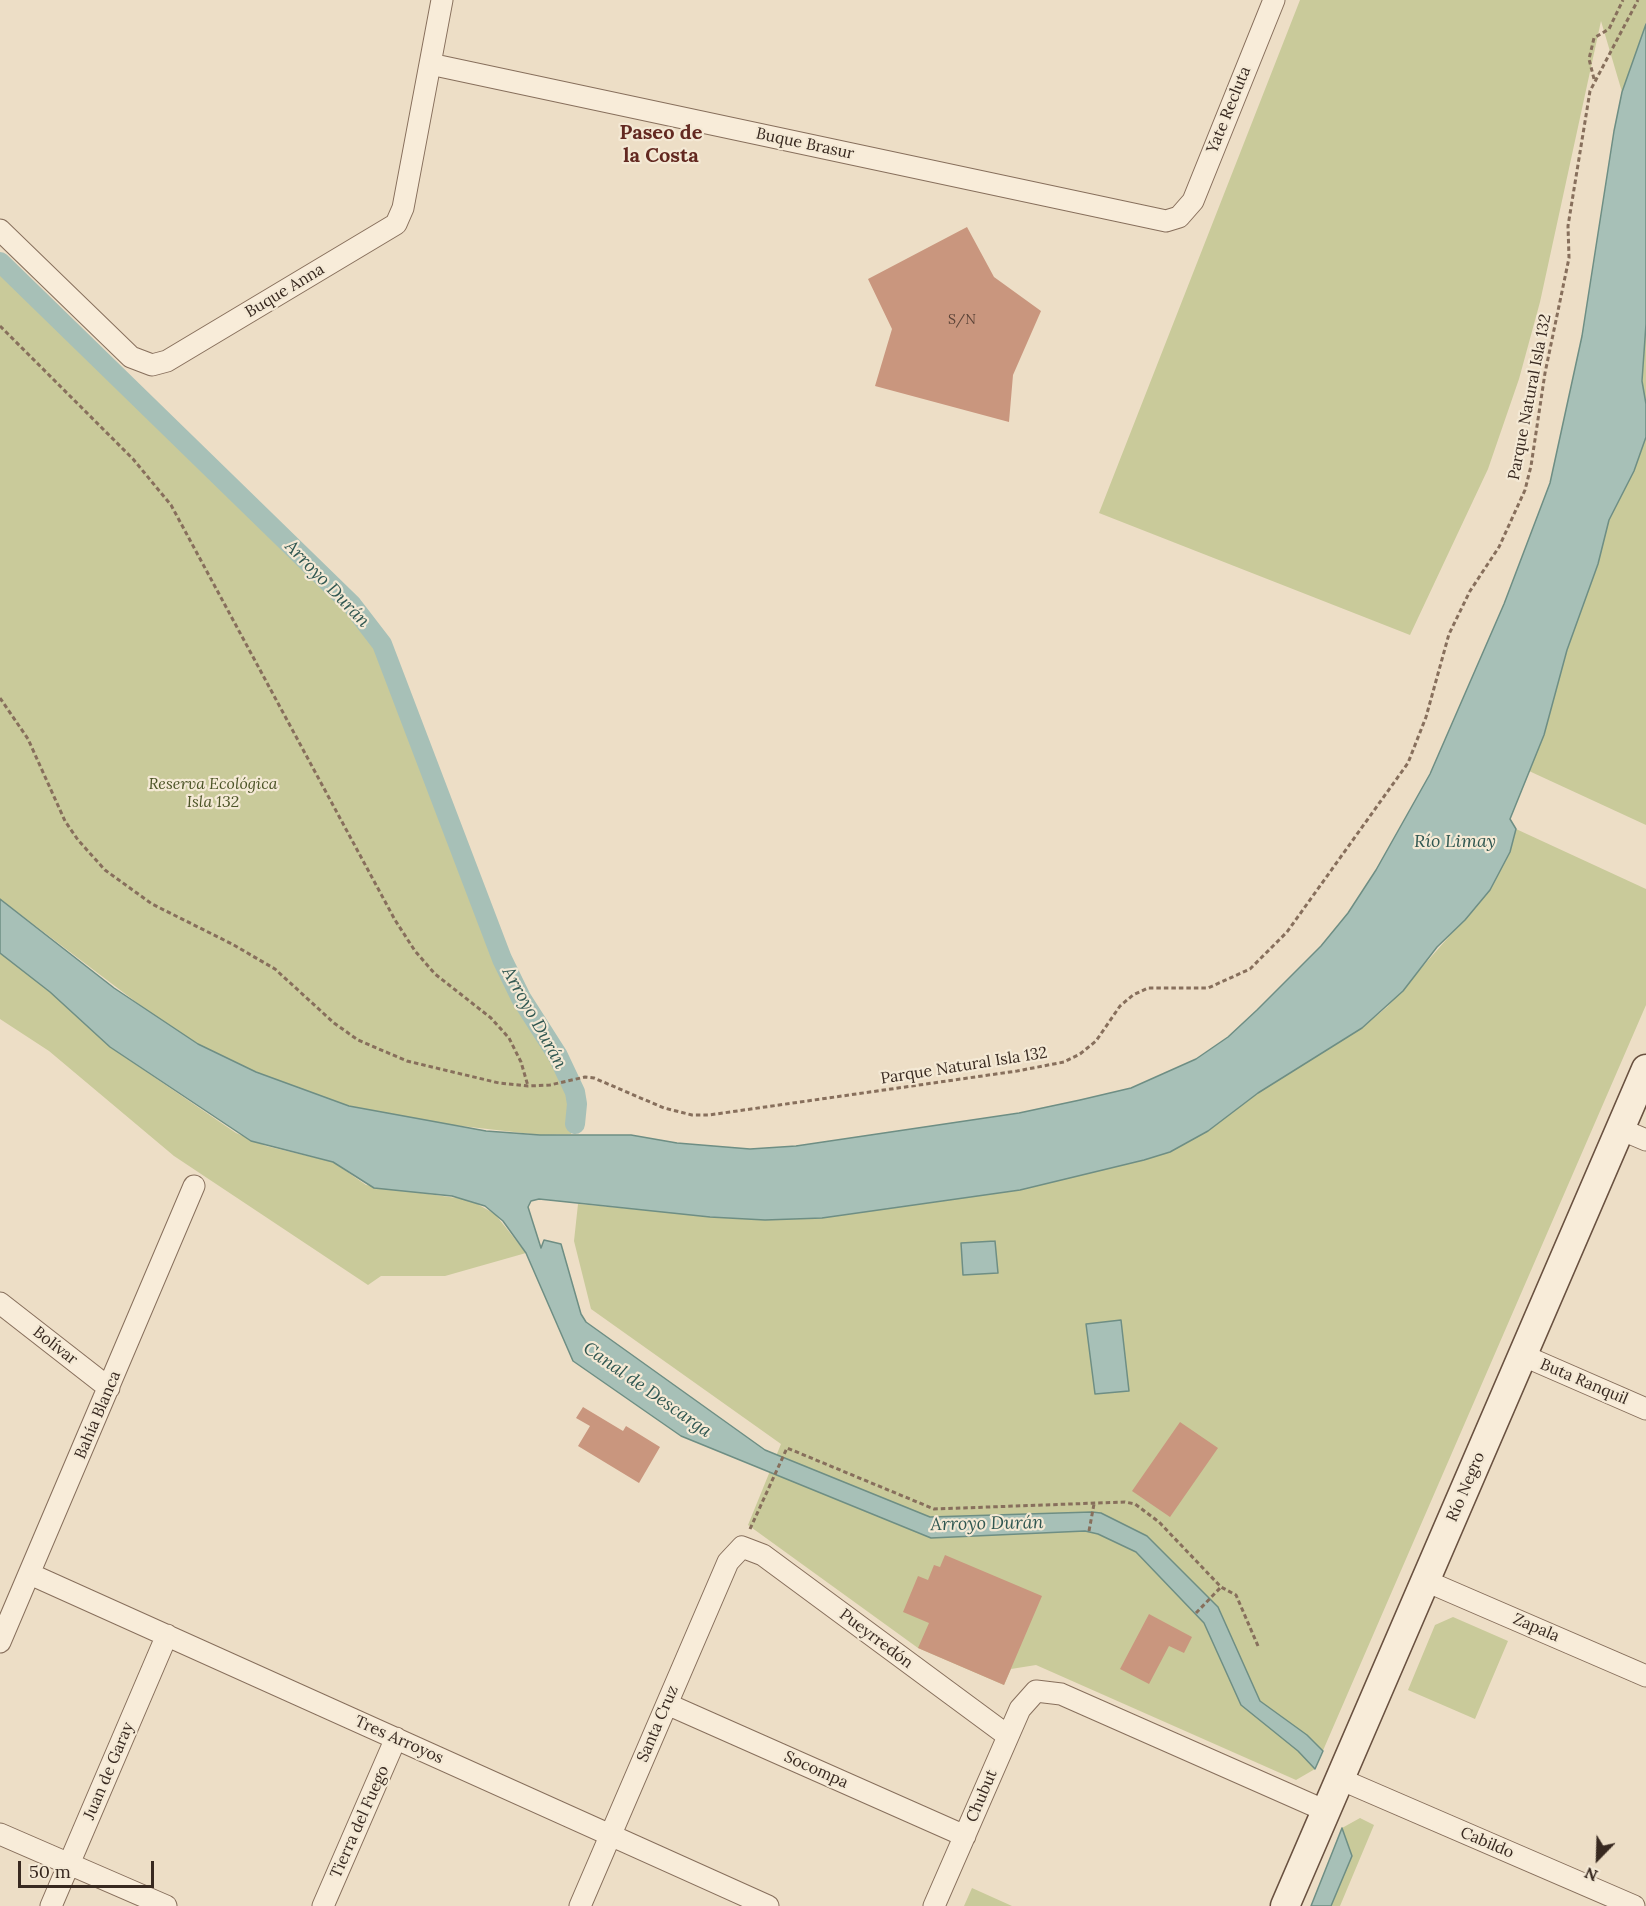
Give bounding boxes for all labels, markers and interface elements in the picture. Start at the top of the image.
street label: Yate Recluta [1203,64,1255,156]
district label: Paseo de la Costa [620,121,702,168]
street label: Buque Brasur [754,124,856,164]
street label: Buque Anna [242,260,328,322]
house number: S/N [948,312,976,328]
street label: Parque Natural Isla 132 [1504,312,1556,482]
water label: Arroyo Durán [280,536,374,632]
park label: Reserva Ecológica Isla 132 [148,774,278,812]
water label: Río Limay [1414,831,1496,853]
water label: Arroyo Durán [497,963,571,1073]
street label: Parque Natural Isla 132 [879,1043,1049,1089]
street label: Bolívar [29,1323,81,1369]
water label: Canal de Descarga [579,1338,715,1442]
street label: Buta Ranquil [1537,1355,1631,1409]
street label: Bahía Blanca [71,1368,125,1462]
street label: Río Negro [1443,1449,1489,1525]
water label: Arroyo Durán [930,1512,1044,1536]
street label: Pueyrredón [835,1605,917,1673]
street label: Zapala [1510,1610,1562,1646]
street label: Santa Cruz [633,1683,683,1765]
street label: Tres Arroyos [352,1712,446,1768]
street label: Juan de Garay [80,1719,138,1823]
street label: Socompa [781,1747,851,1793]
street label: Tierra del Fuego [327,1763,393,1881]
street label: Chubut [962,1767,1002,1825]
street label: Cabildo [1457,1823,1517,1863]
north arrow [1568,1828,1628,1888]
scale bar [21,1849,158,1887]
text: 50 m [29,1860,71,1883]
text: N [1581,1863,1601,1886]

